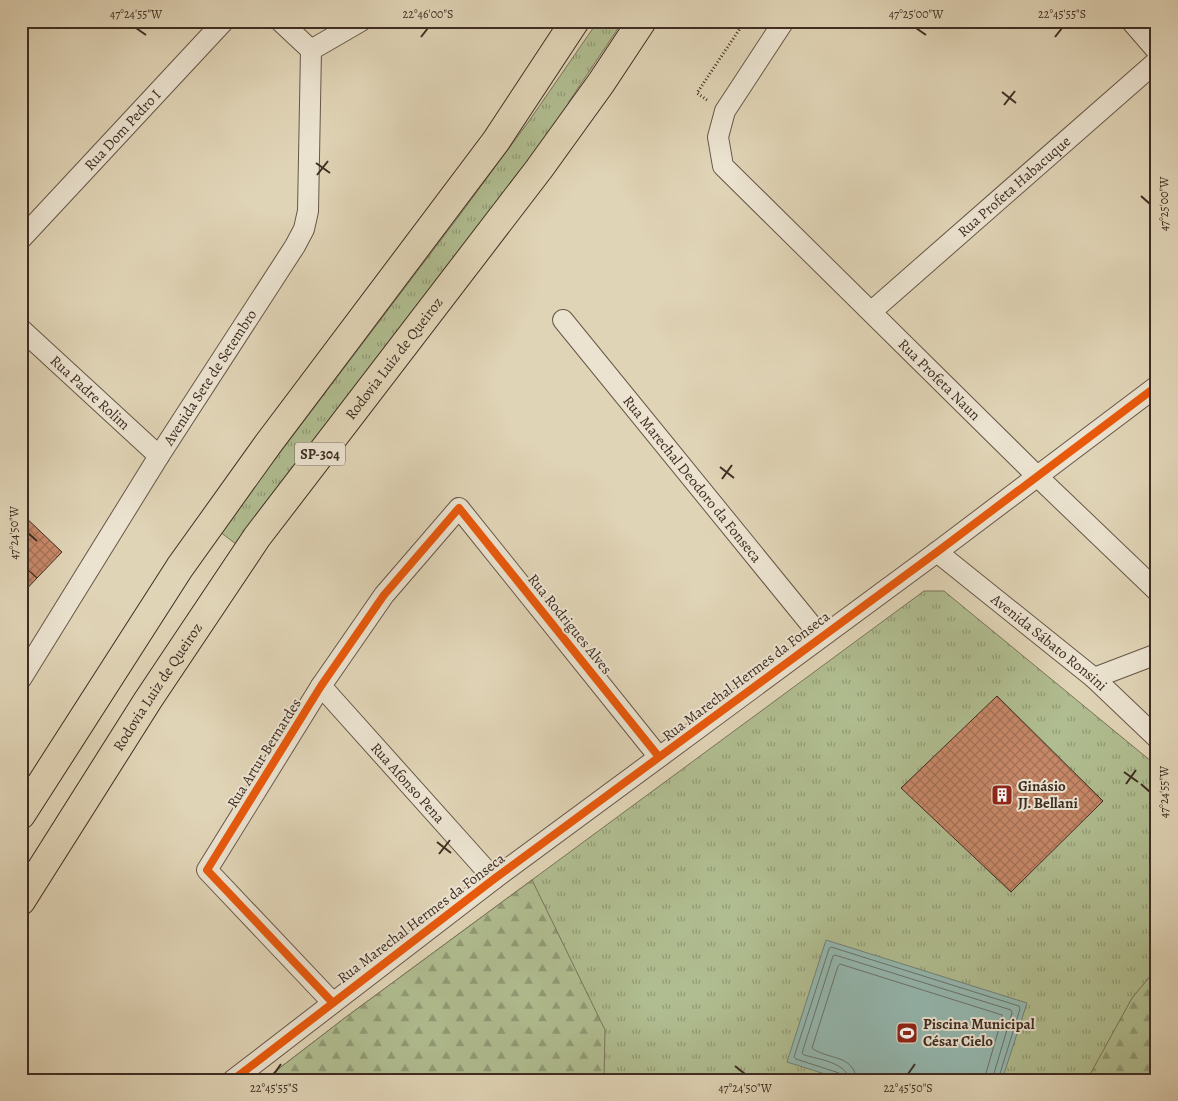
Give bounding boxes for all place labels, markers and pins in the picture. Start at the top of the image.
place label: Ginásio JJ. Bellani [1018,776,1078,813]
building icon: Ginásio JJ. Bellani [990,783,1014,807]
place label: Piscina Municipal César Cielo [923,1014,1035,1051]
sports icon: Piscina Municipal César Cielo [895,1021,919,1045]

